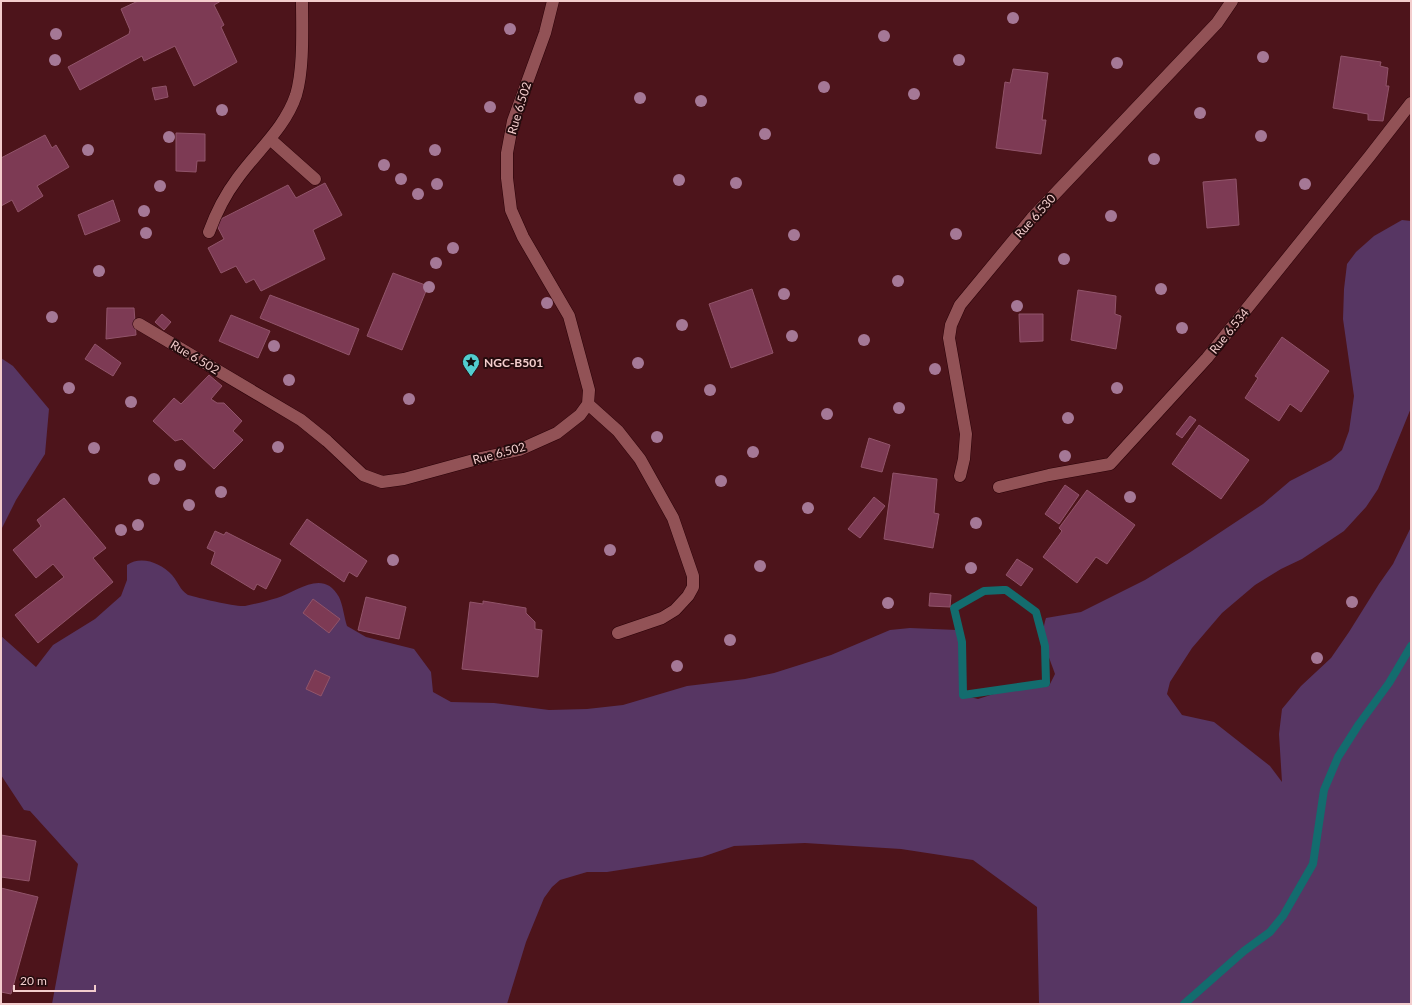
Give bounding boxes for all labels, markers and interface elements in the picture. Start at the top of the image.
street label: Rue 6.502 [504,80,534,136]
street label: Rue 6.530 [1011,191,1059,241]
street label: Rue 6.534 [1206,305,1252,357]
street label: Rue 6.502 [168,337,222,377]
place icon: NGC-B501 [461,352,481,377]
place label: NGC-B501 [484,355,543,370]
street label: Rue 6.502 [471,439,527,467]
scale bar [14,967,95,993]
text: 20 m [20,973,47,988]

